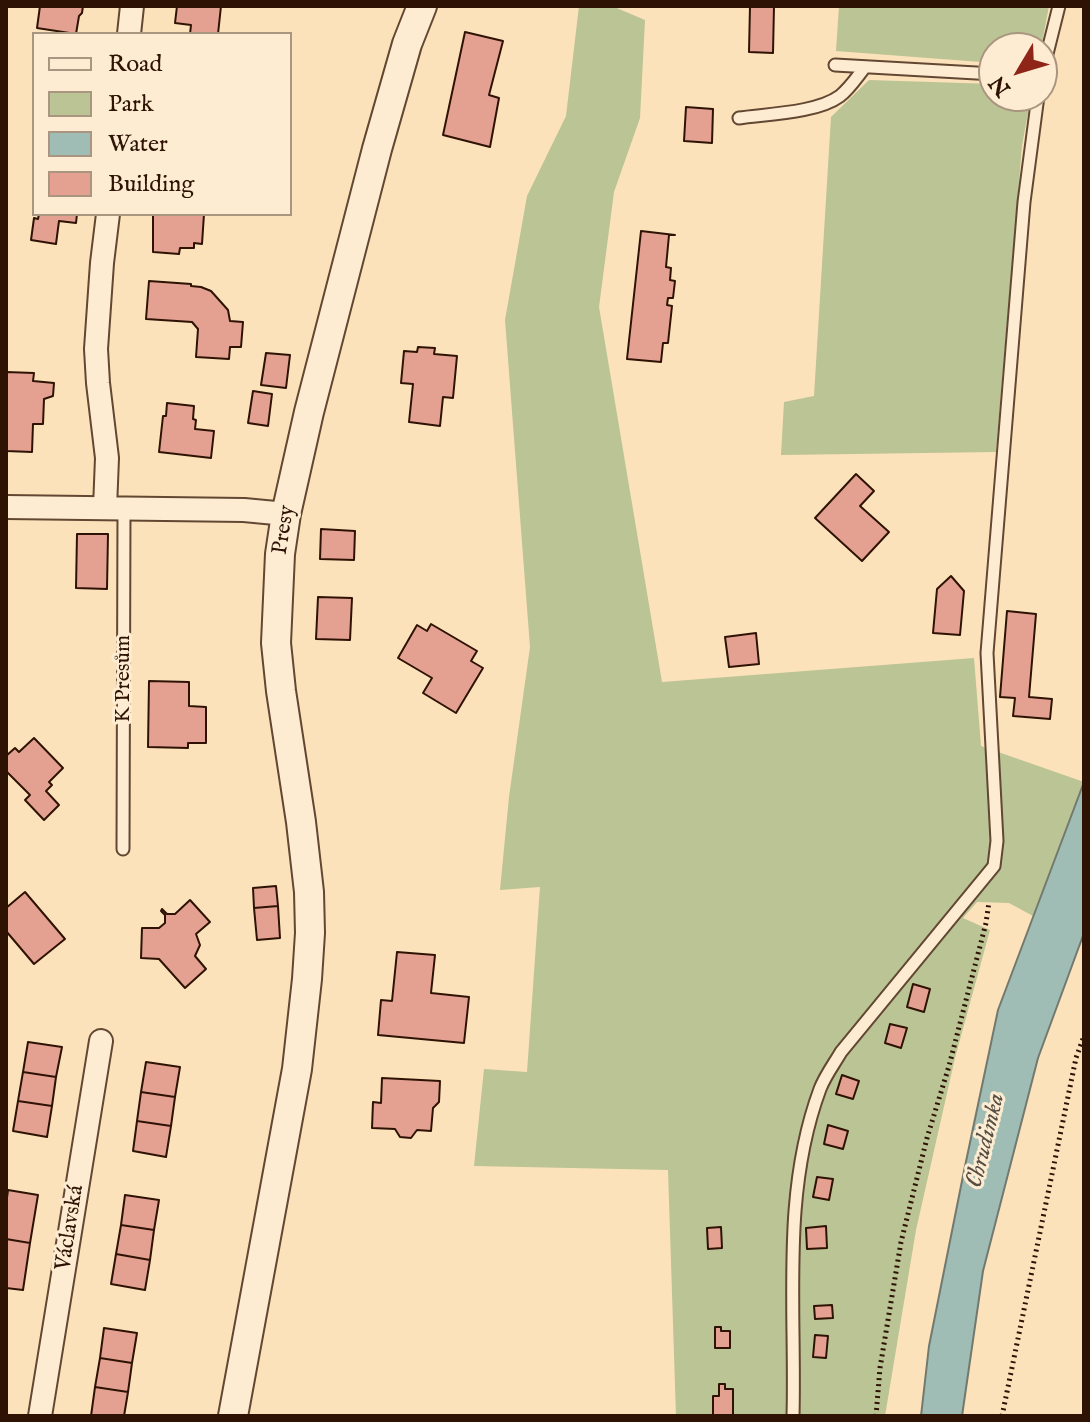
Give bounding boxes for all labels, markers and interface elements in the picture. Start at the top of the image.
legend [32,32,292,216]
north arrow [978,32,1058,112]
text: Road [108,49,162,80]
text: N [984,69,1018,102]
text: Park [108,89,154,120]
text: Water [108,129,168,160]
text: Building [108,169,194,200]
street label: Presy [268,504,302,556]
street label: K Presům [111,635,137,723]
water label: Chrudimka [961,1091,1013,1191]
street label: Václavská [51,1183,91,1273]

